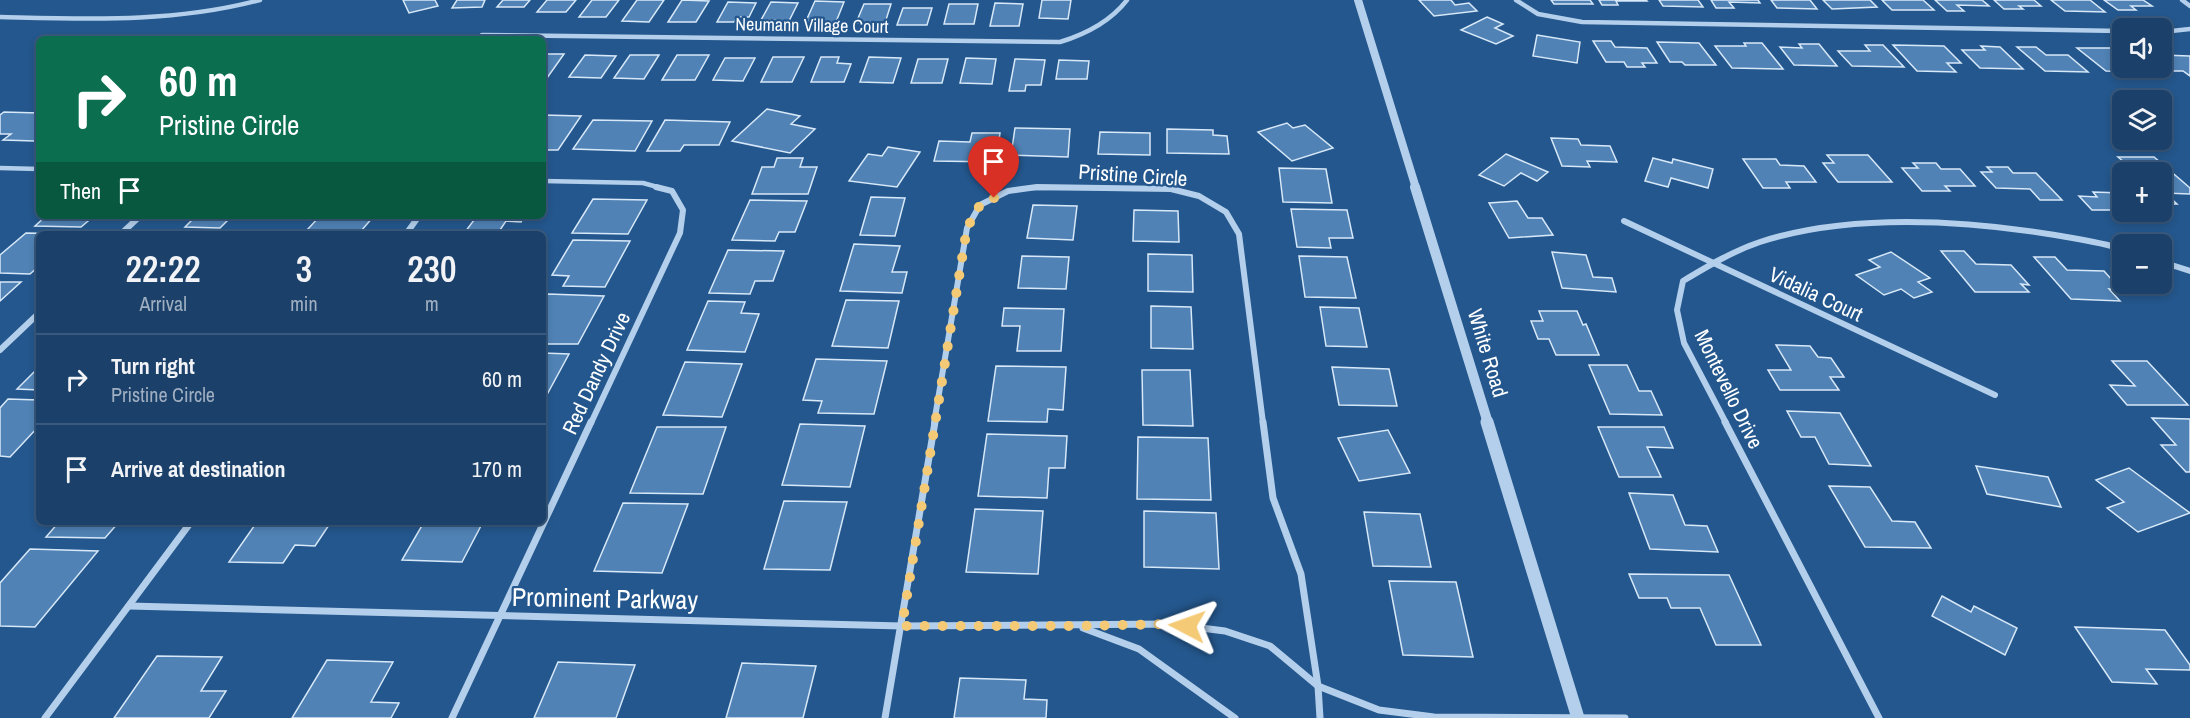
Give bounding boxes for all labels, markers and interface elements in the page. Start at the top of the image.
street label: Neumann Village Court [735,11,889,39]
map controls [2112,18,2172,294]
button: sound [2112,18,2172,78]
text: 60 m [159,53,238,109]
icon: right [60,60,138,138]
button: layers [2112,90,2172,150]
text: Pristine Circle [159,107,299,143]
pin [968,136,1019,198]
icon: arrive [977,145,1010,178]
street label: Pristine Circle [1078,157,1188,193]
button: + [2112,162,2172,222]
icon: arrive [113,174,146,207]
text: Then [60,176,101,206]
button: − [2112,234,2172,294]
text: 22:22 [126,245,201,293]
text: 3 [296,245,312,293]
text: 230 [407,245,456,293]
street label: Vidalia Court [1764,260,1868,328]
text: Arrival [139,290,187,317]
text: min [290,290,318,317]
text: m [425,290,439,317]
street label: White Road [1461,305,1515,401]
street label: Red Dandy Drive [555,307,637,439]
street label: Montevello Drive [1688,325,1770,453]
text: Turn right [111,351,195,381]
icon: right [60,363,93,396]
text: 60 m [482,364,522,394]
text: Pristine Circle [111,381,215,408]
icon: arrive [60,453,93,486]
text: Arrive at destination [111,454,285,484]
text: 170 m [472,454,522,484]
street label: Prominent Parkway [512,579,699,617]
position arrow [1155,594,1219,658]

